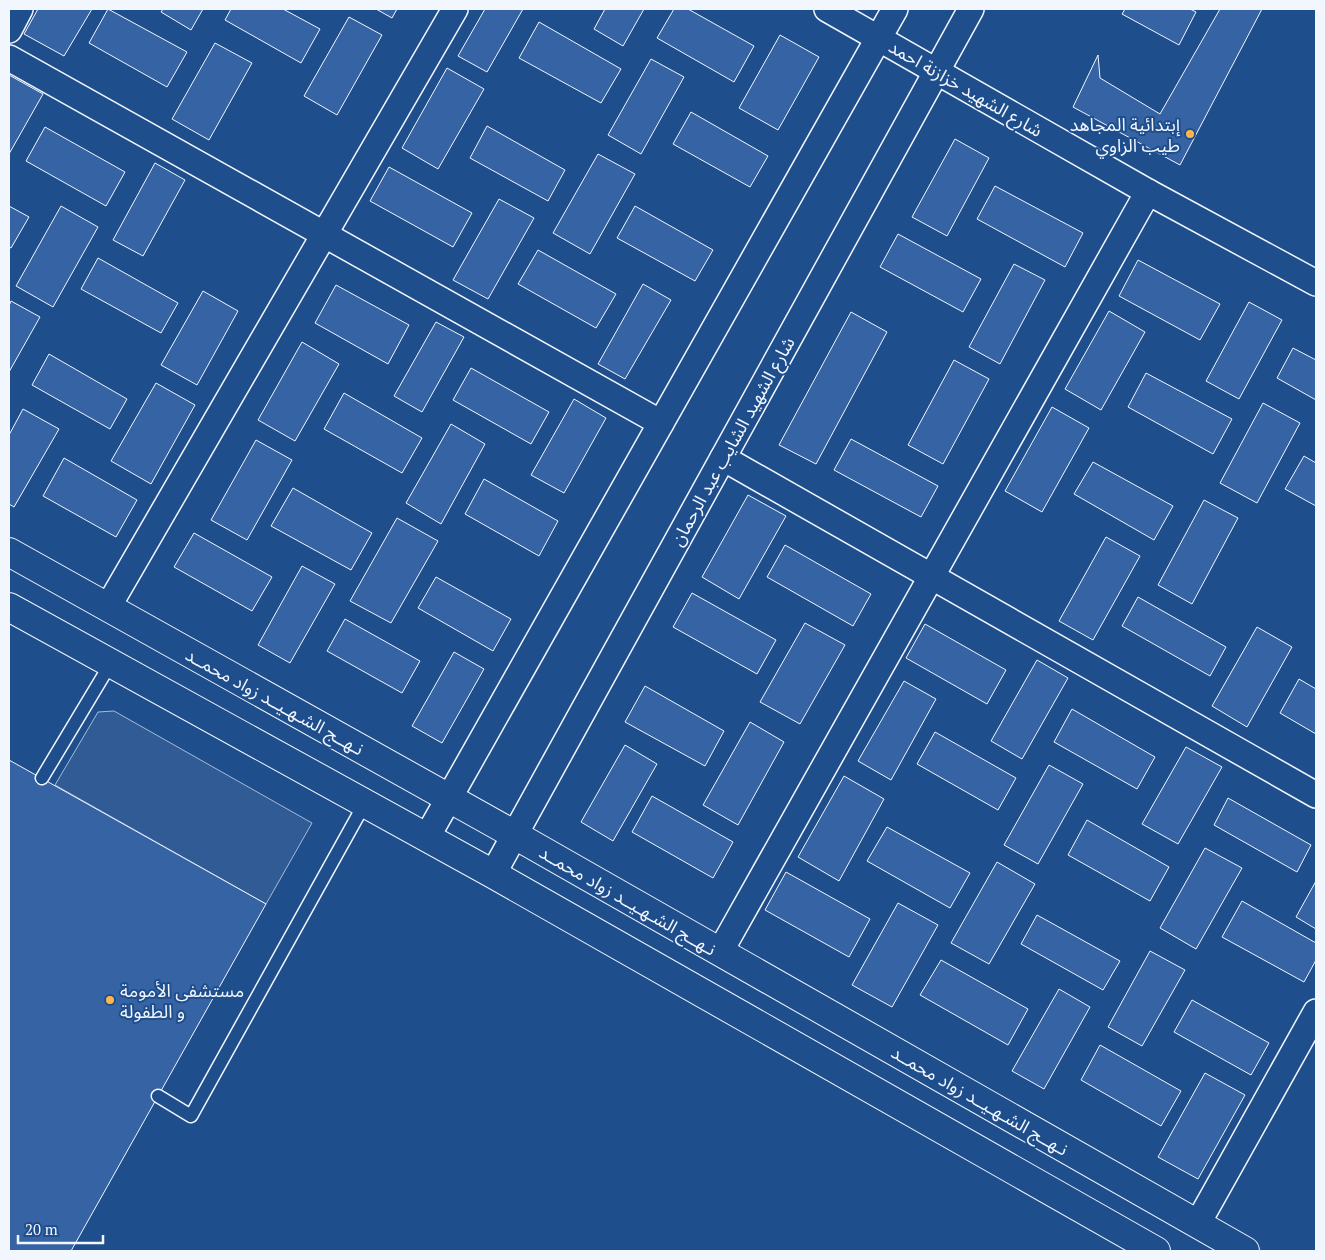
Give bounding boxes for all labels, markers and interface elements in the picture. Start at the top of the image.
street label: شارع الشهيد خزازنة احمد [883,34,1047,144]
place label: إبتدائية المجاهد طيب الزاوي [1070,112,1180,159]
marker: إبتدائية المجاهد طيب الزاوي [1184,128,1196,140]
street label: شارع الشهيد الشايب عبد الرحمان [664,332,802,551]
street label: نـهــج الشـهـيــد زواد محمــد [180,642,369,762]
street label: نـهــج الشـهـيــد زواد محمــد [534,839,721,962]
place label: مستشفى الأمومة و الطفولة [120,978,244,1023]
marker: مستشفى الأمومة و الطفولة [104,994,116,1006]
street label: نـهــج الشـهـيــد زواد محمــد [886,1039,1073,1162]
scale bar [18,1212,102,1244]
text: 20 m [25,1219,58,1239]

